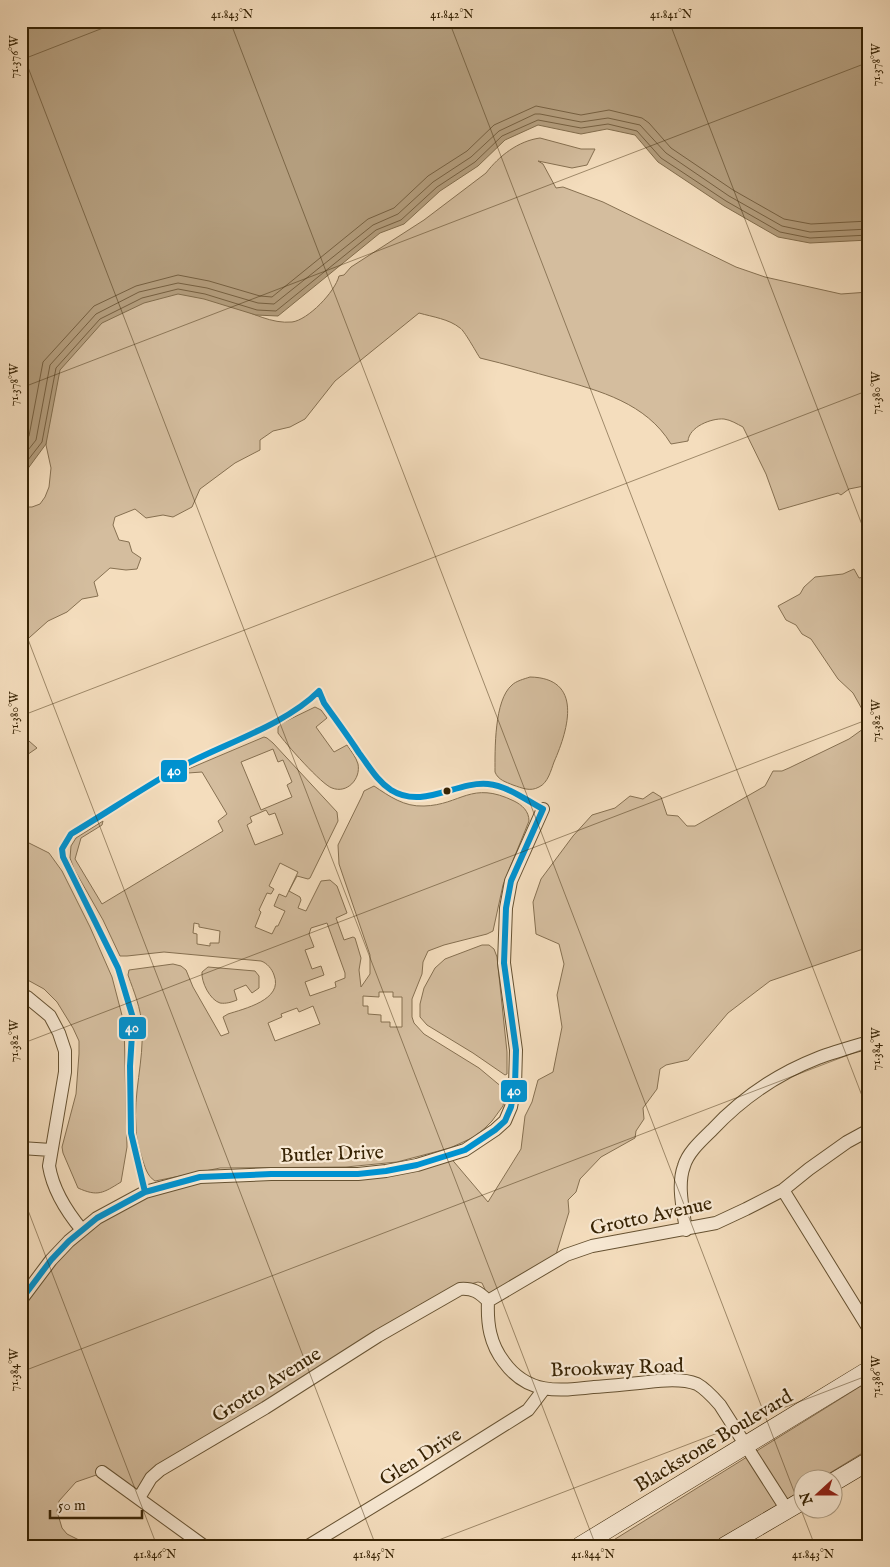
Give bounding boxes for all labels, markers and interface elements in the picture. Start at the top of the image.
text: 41.843°N [211,7,254,22]
text: 41.842°N [430,7,474,22]
text: 41.841°N [650,7,693,22]
text: 71.376°W [7,35,22,79]
text: 71.378°W [869,43,884,86]
text: 71.378°W [7,363,22,406]
text: 71.380°W [869,371,884,414]
text: 71.380°W [7,691,22,734]
text: 71.382°W [869,699,884,742]
line badge: 40 [160,759,188,783]
text: 40 [167,762,181,780]
unlabelled marker [442,786,452,796]
line badge: 40 [118,1016,147,1040]
text: 71.382°W [7,1019,22,1062]
text: 40 [125,1019,139,1037]
text: 71.384°W [869,1027,884,1070]
line badge: 40 [500,1079,528,1103]
text: 40 [507,1082,521,1100]
street label: Butler Drive [280,1140,384,1169]
street label: Grotto Avenue [588,1191,715,1242]
street label: Grotto Avenue [208,1342,326,1429]
text: 71.384°W [7,1348,22,1391]
street label: Brookway Road [550,1354,685,1383]
text: 71.386°W [869,1355,884,1398]
street label: Blackstone Boulevard [630,1384,798,1498]
street label: Glen Drive [375,1422,466,1492]
north arrow [792,1470,842,1520]
scale bar [50,1487,142,1519]
text: N [796,1489,818,1508]
text: 50 m [58,1496,86,1515]
text: 41.846°N [134,1547,177,1562]
text: 41.845°N [353,1547,396,1562]
text: 41.844°N [571,1547,615,1562]
text: 41.843°N [792,1547,835,1562]

